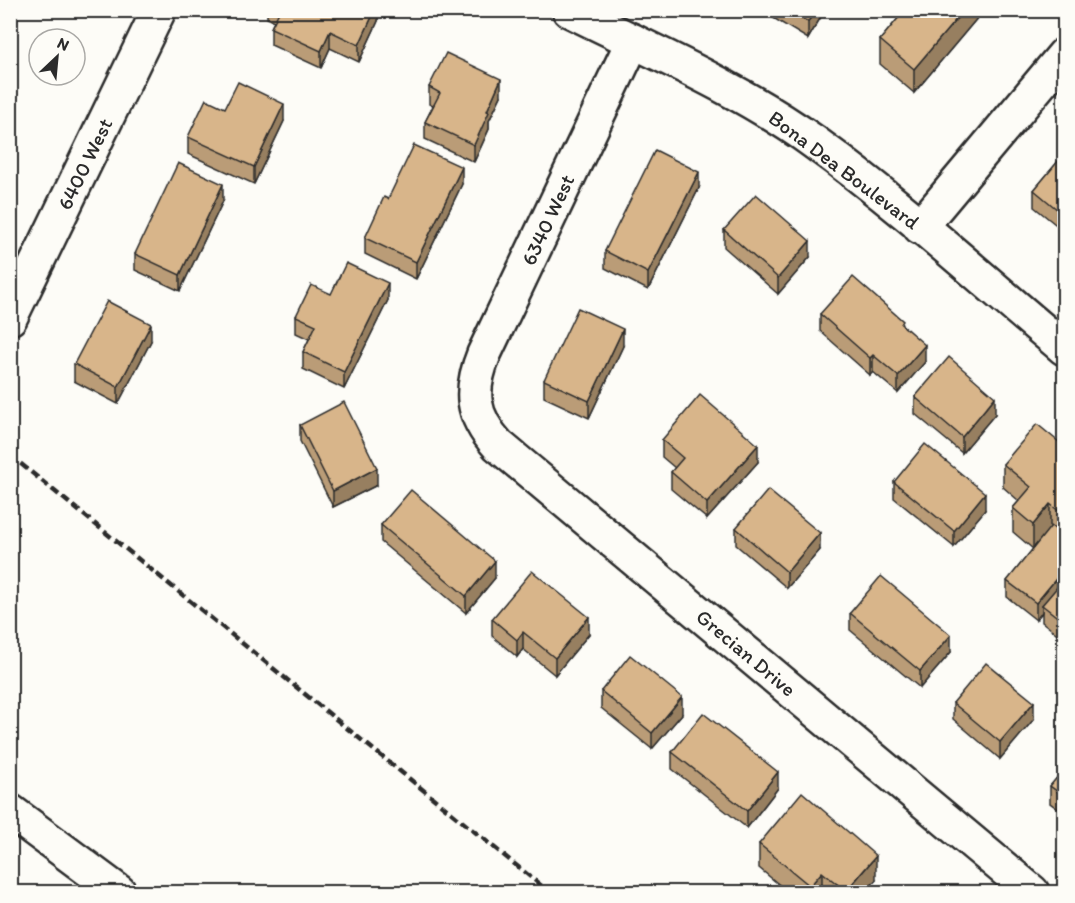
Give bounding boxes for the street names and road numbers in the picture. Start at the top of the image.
street label: Bona Dea Boulevard [764,105,925,235]
street label: 6400 West [52,114,117,214]
street label: 6340 West [516,170,579,269]
street label: Grecian Drive [691,604,801,702]

